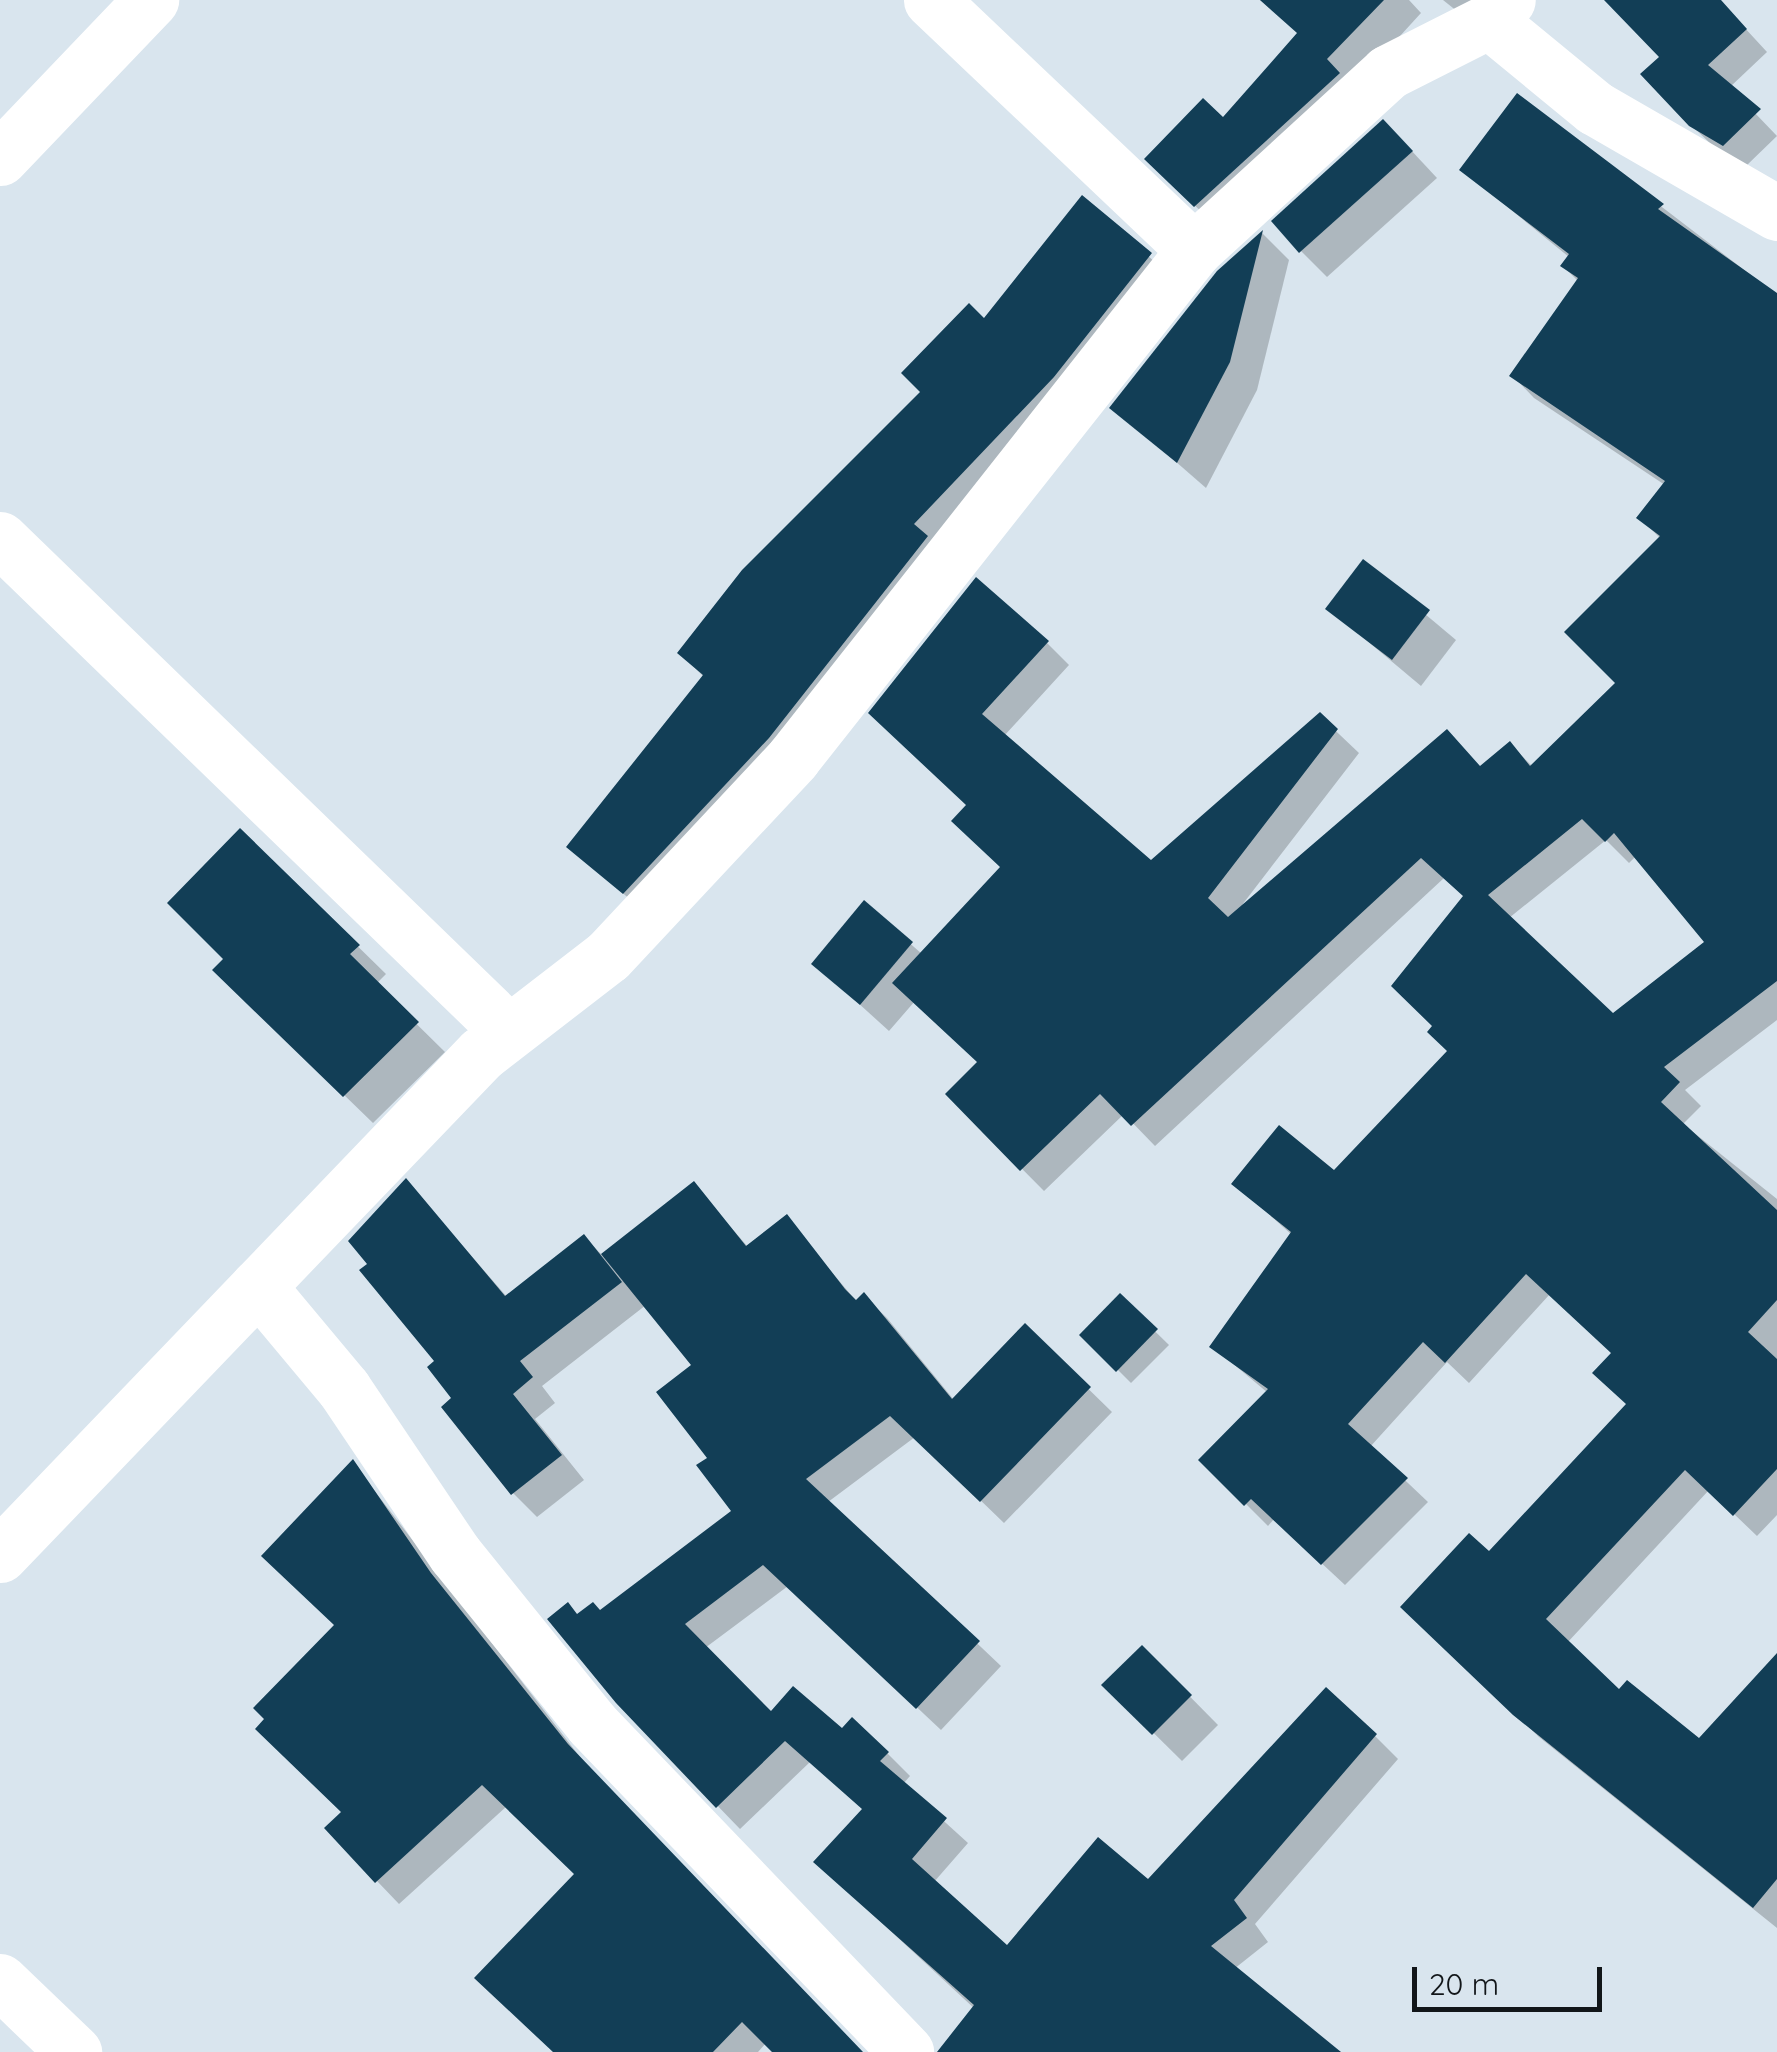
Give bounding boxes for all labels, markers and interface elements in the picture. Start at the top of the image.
scale bar [1417,1947,1607,2009]
text: 20 m [1429,1965,1499,2003]

